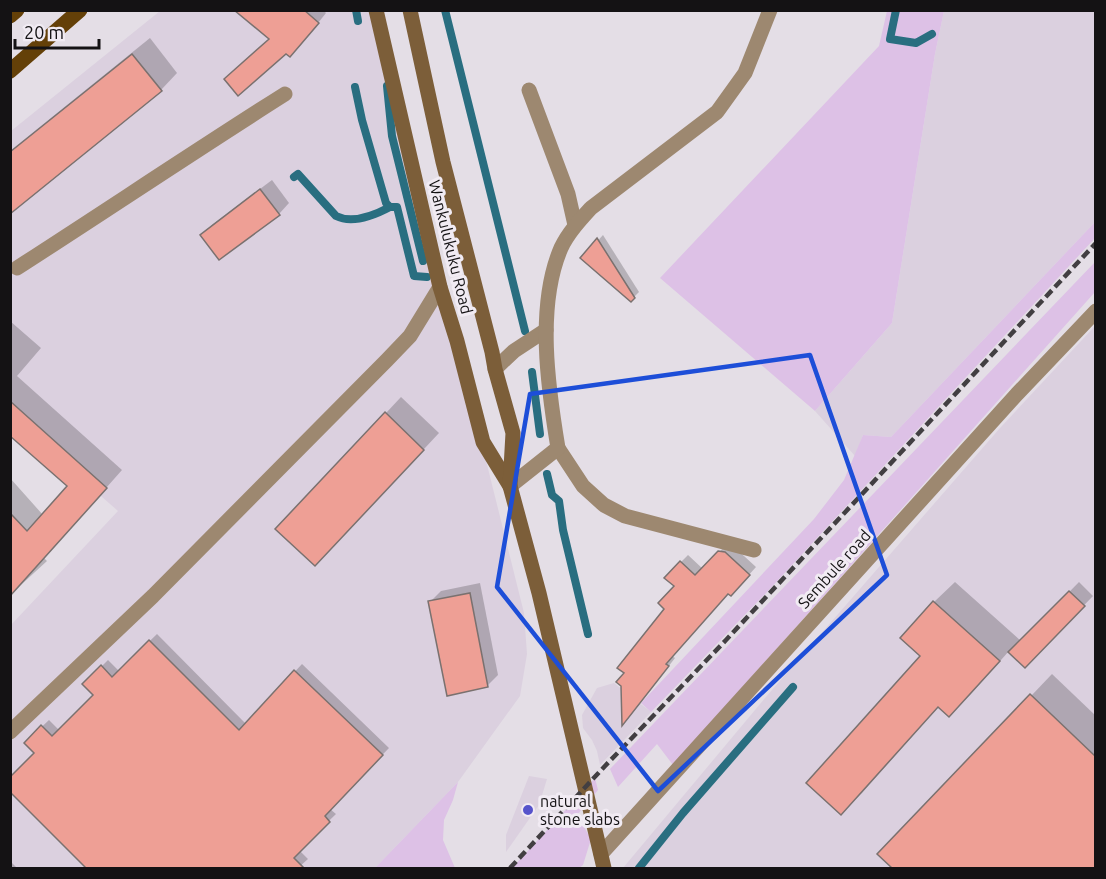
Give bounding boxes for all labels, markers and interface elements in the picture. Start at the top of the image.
scale bar [15,12,99,50]
text: 20 m [24,22,64,42]
street label: Wankulukuku Road [426,178,476,316]
street label: Sembule road [794,526,874,612]
place label: natural stone slabs [540,792,620,828]
marker: natural stone slabs [521,803,535,817]

